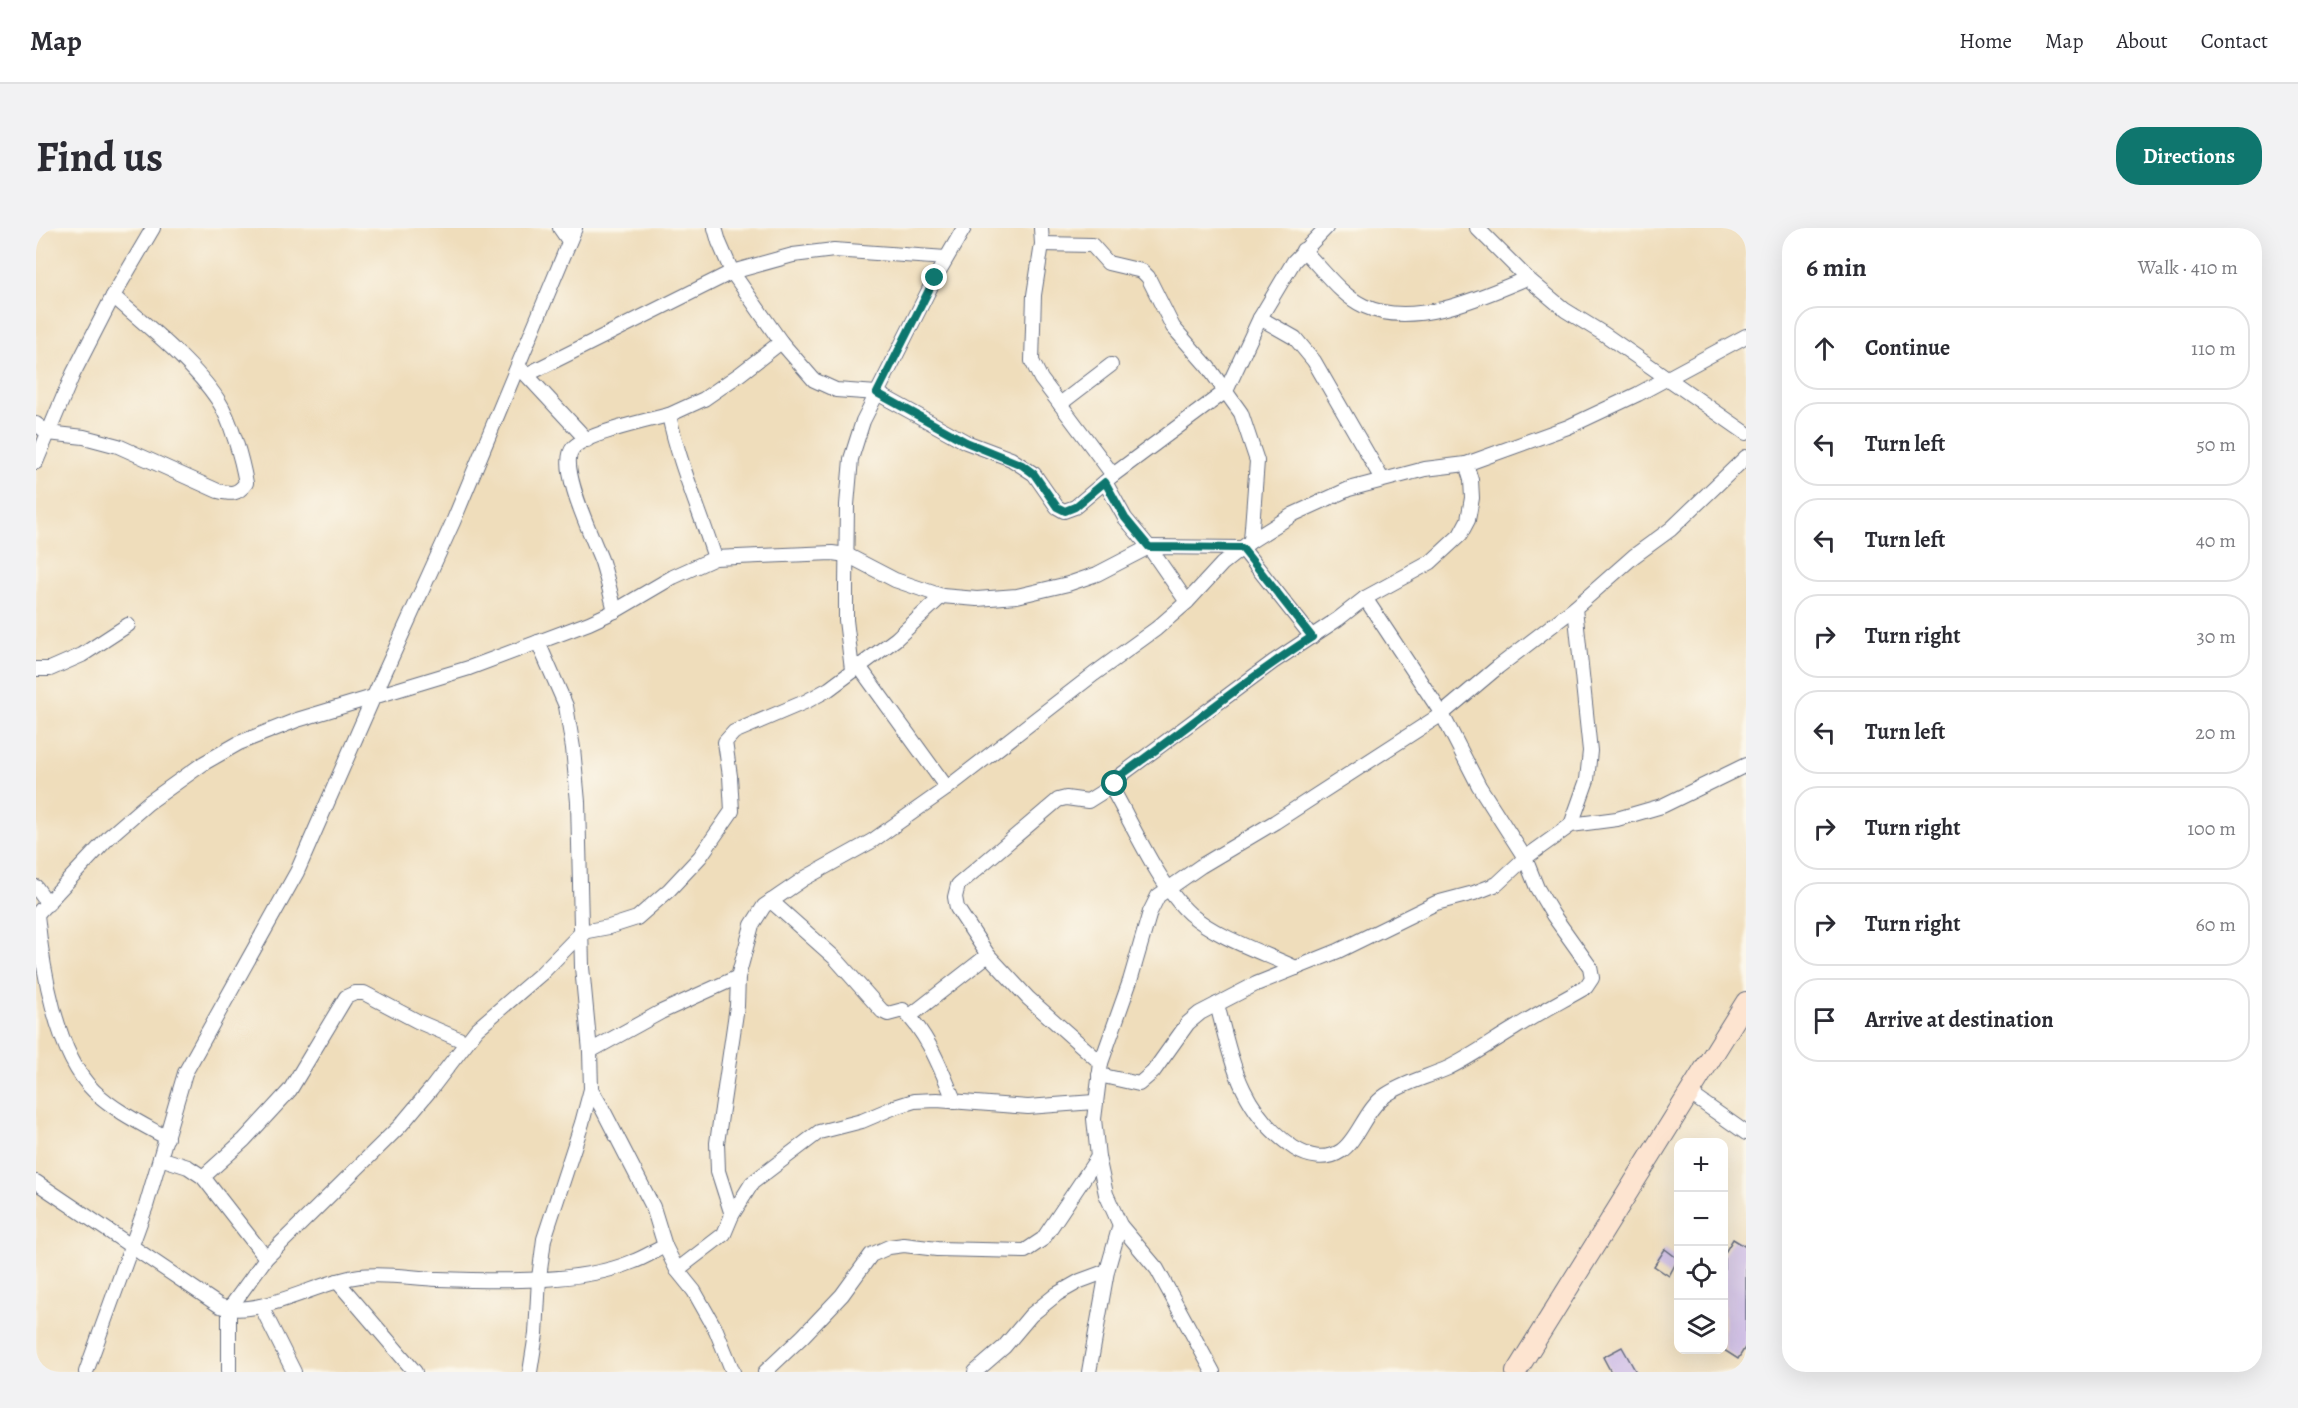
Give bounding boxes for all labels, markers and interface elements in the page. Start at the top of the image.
text: Map [30,22,82,60]
text: Home [1959,27,2012,55]
text: Map [2045,27,2083,55]
text: About [2116,27,2168,55]
text: Contact [2201,27,2268,55]
button: Directions [2116,127,2262,185]
text: Find us [36,128,163,185]
text: 6 min [1806,250,1867,285]
text: Walk · 410 m [2138,254,2238,281]
route end [921,264,947,290]
icon: ahead [1808,332,1841,365]
text: Continue [1865,333,1950,363]
text: 110 m [2191,335,2236,362]
icon: left [1808,428,1841,461]
text: Turn left [1865,429,1945,459]
text: 50 m [2196,431,2236,458]
icon: left [1808,524,1841,557]
text: Turn left [1865,525,1945,555]
text: 40 m [2196,527,2236,554]
icon: right [1808,620,1841,653]
text: Turn right [1865,621,1961,651]
text: 30 m [2196,623,2236,650]
icon: left [1808,716,1841,749]
text: Turn left [1865,717,1945,747]
text: 20 m [2195,719,2236,746]
route start [1101,770,1127,796]
icon: right [1808,812,1841,845]
text: Turn right [1865,813,1961,843]
text: 100 m [2187,815,2236,842]
icon: right [1808,908,1841,941]
text: Turn right [1865,909,1961,939]
text: 60 m [2196,911,2236,938]
icon: arrive [1808,1004,1841,1037]
text: Arrive at destination [1865,1005,2054,1035]
map controls [1674,1138,1728,1354]
button: + [1674,1138,1728,1192]
button: − [1674,1192,1728,1246]
button: locate [1674,1246,1728,1300]
button: layers [1674,1300,1728,1354]

